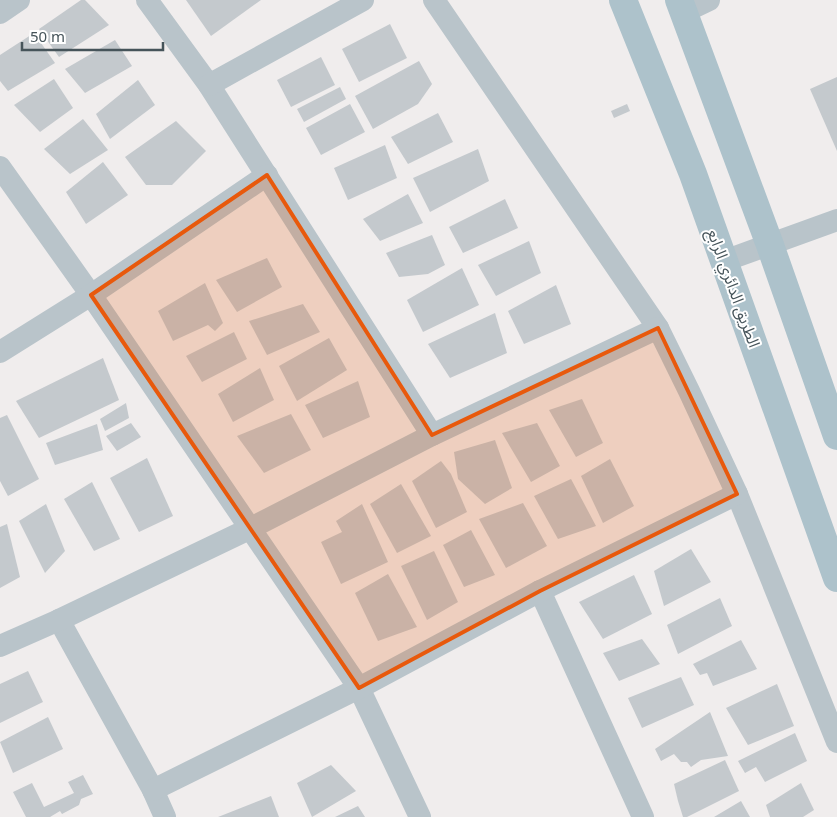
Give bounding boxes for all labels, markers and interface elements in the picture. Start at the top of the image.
scale bar [22,20,164,52]
text: 50 m [30,26,65,46]
street label: الطريق الدائري الرابع [700,226,766,351]

